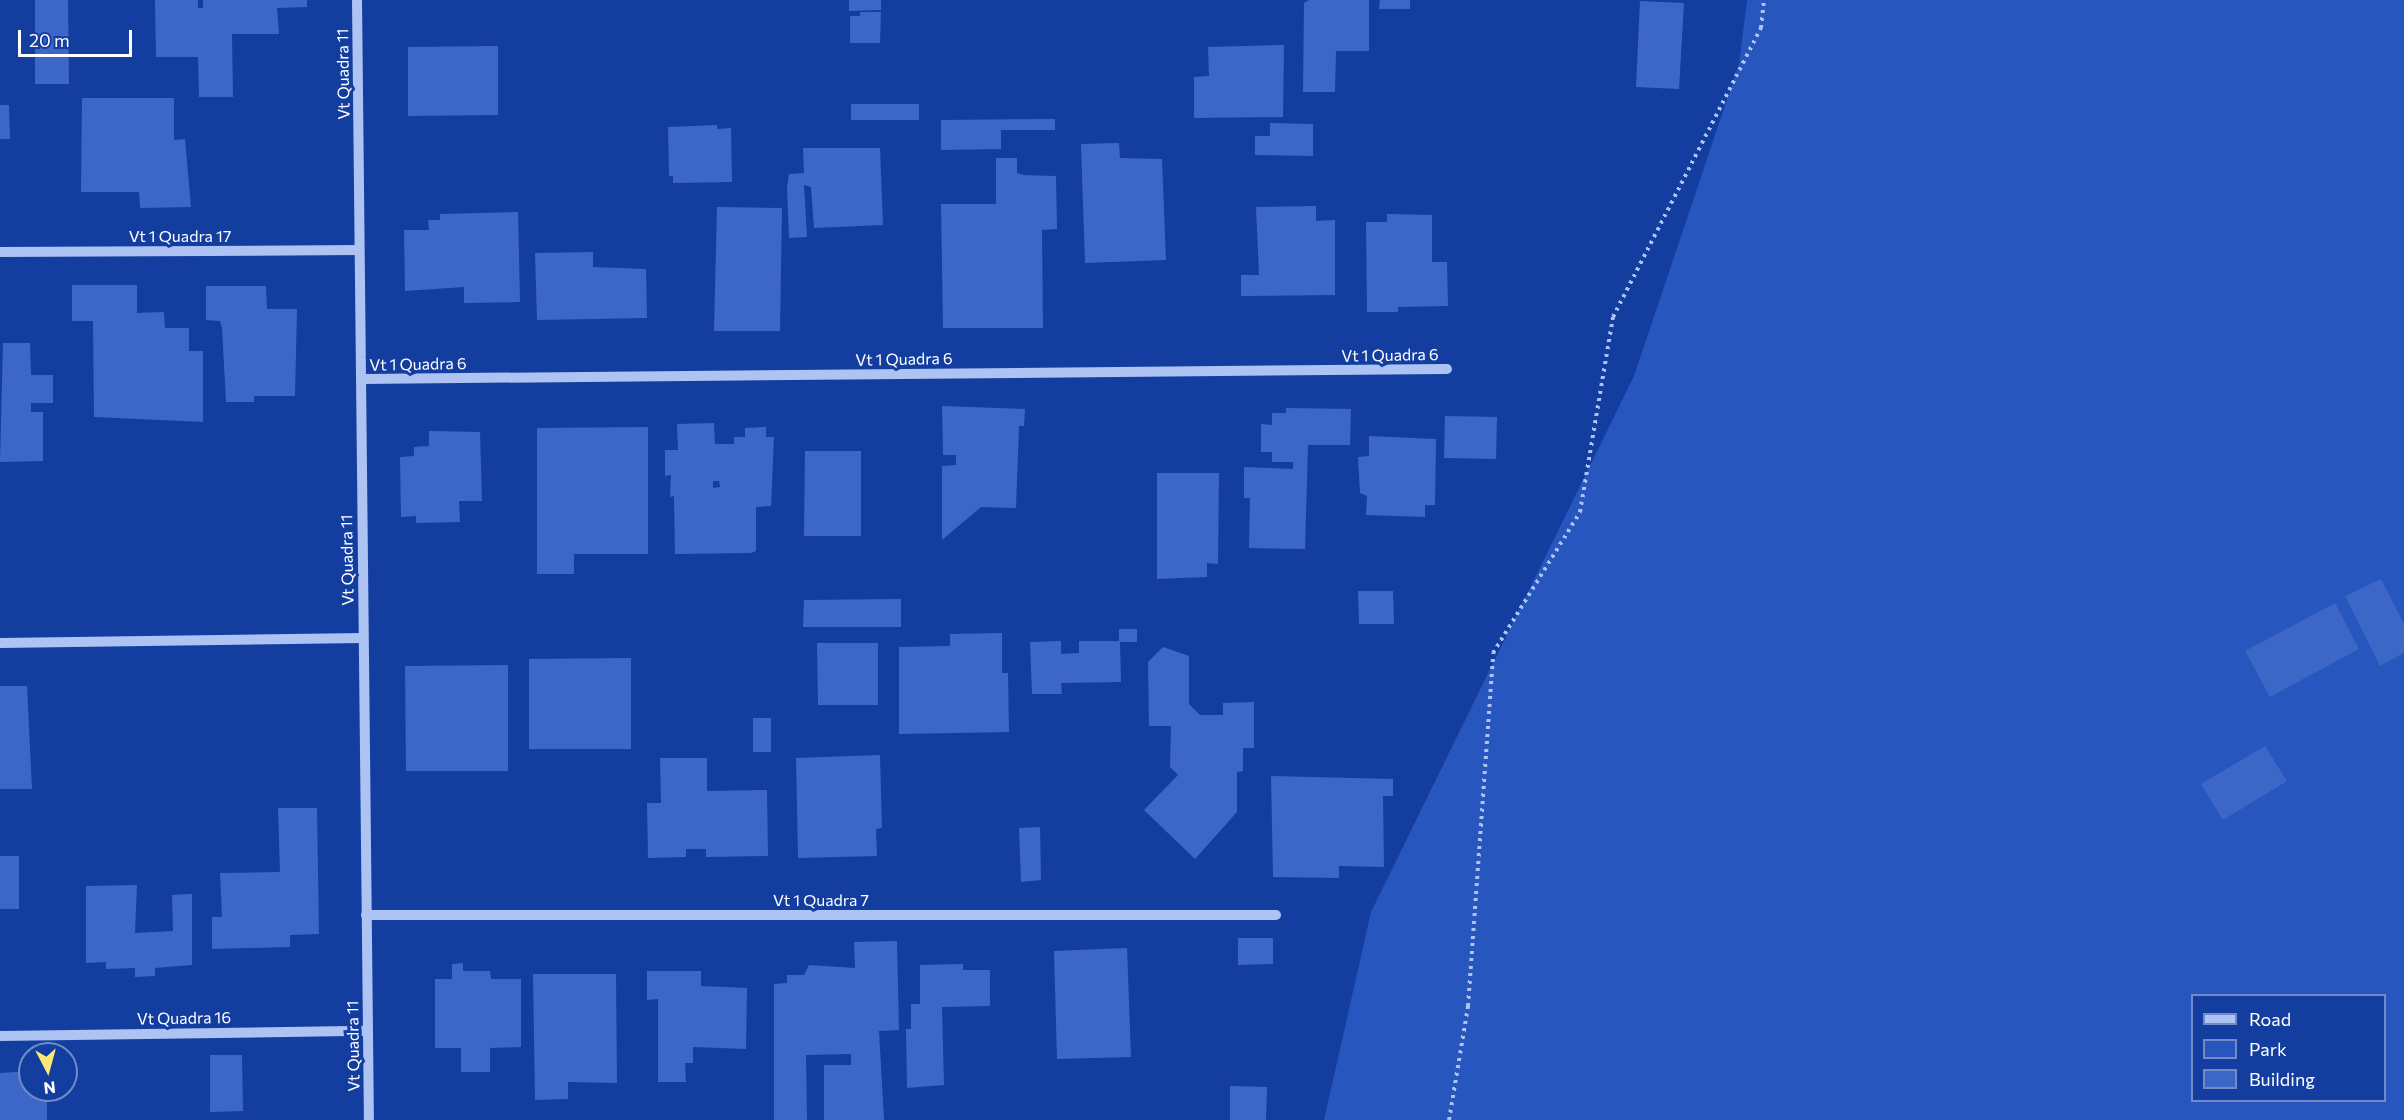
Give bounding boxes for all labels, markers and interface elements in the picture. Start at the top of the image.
scale bar [21,18,135,56]
street label: Vt Quadra 11 [333,28,353,120]
text: 20 m [29,29,70,51]
street label: Vt 1 Quadra 17 [129,226,231,246]
street label: Vt 1 Quadra 6 [1341,345,1439,365]
street label: Vt 1 Quadra 6 [855,349,953,369]
street label: Vt 1 Quadra 6 [369,354,467,374]
street label: Vt Quadra 11 [337,514,357,606]
street label: Vt 1 Quadra 7 [773,890,869,910]
legend [2191,994,2386,1102]
street label: Vt Quadra 11 [343,1000,363,1092]
street label: Vt Quadra 16 [137,1008,231,1028]
text: Road [2249,1008,2291,1030]
text: Park [2249,1038,2287,1060]
north arrow [18,1042,78,1102]
text: Building [2249,1068,2315,1090]
text: N [43,1078,57,1098]

